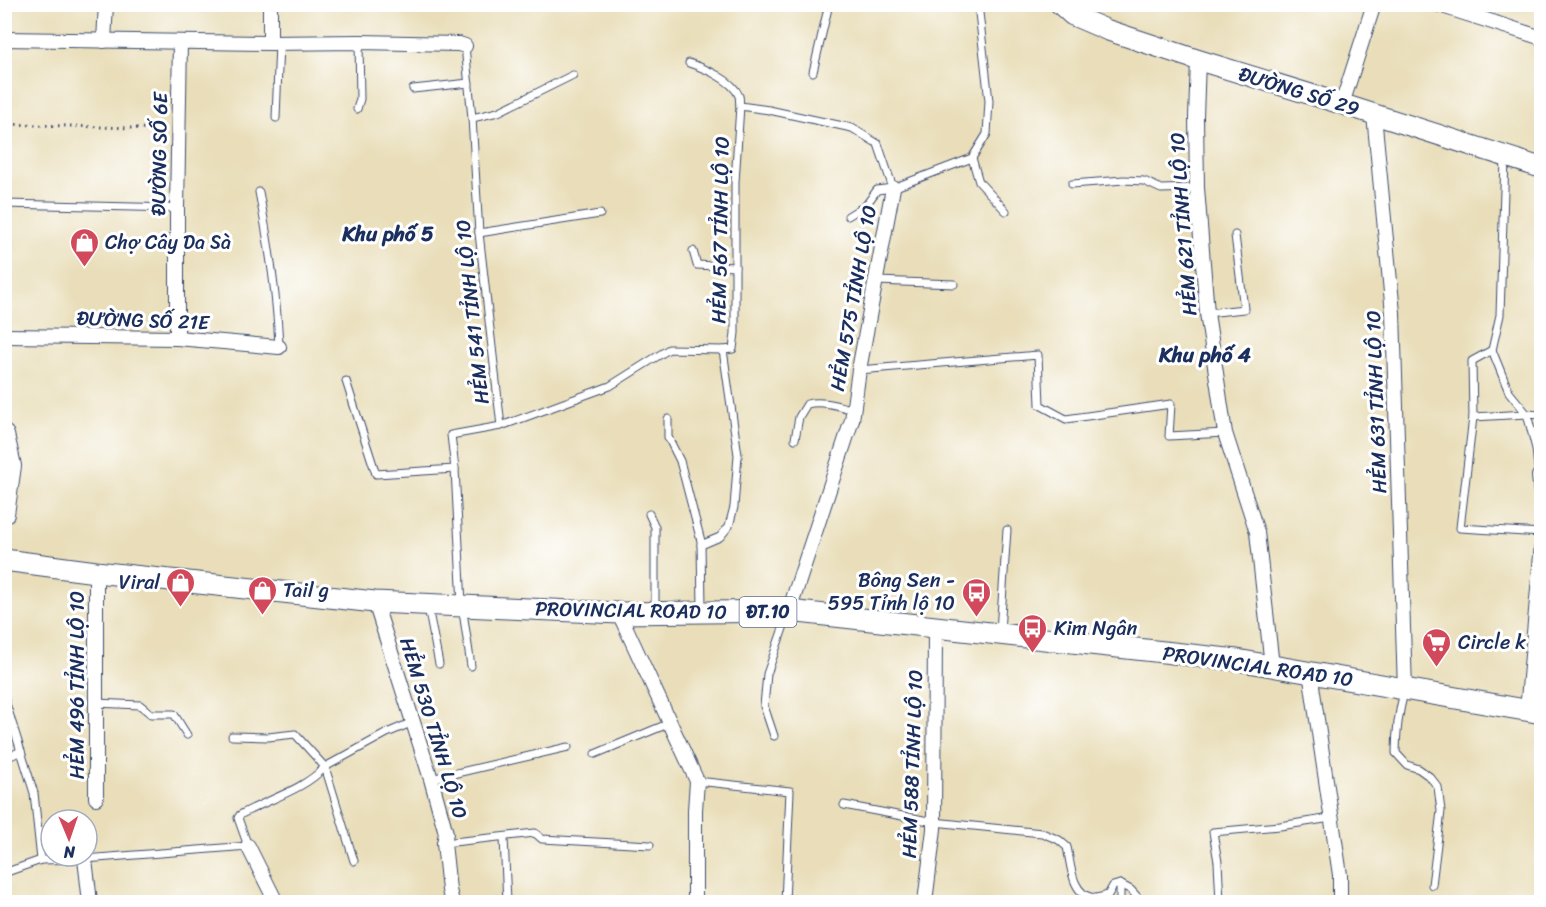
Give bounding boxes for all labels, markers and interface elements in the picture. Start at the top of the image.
street label: ĐƯỜNG SỐ 29 [1234,56,1364,126]
street label: ĐƯỜNG SỐ 6E [141,90,178,216]
street label: HẺM 621 TỈNH LỘ 10 [1160,131,1207,317]
street label: HẺM 567 TỈNH LỘ 10 [701,136,740,324]
street label: HẺM 575 TỈNH LỘ 10 [820,202,887,394]
district label: Khu phố 5 [341,215,434,253]
street label: HẺM 541 TỈNH LỘ 10 [445,218,500,406]
place label: Chợ Cây Da Sà [105,225,231,260]
shop icon: Chợ Cây Da Sà [68,226,100,268]
street label: ĐƯỜNG SỐ 21E [76,301,212,340]
street label: HẺM 631 TỈNH LỘ 10 [1356,310,1397,494]
district label: Khu phố 4 [1158,336,1251,374]
place label: Bông Sen - 595 Tỉnh lộ 10 [828,563,955,621]
place label: Viral [119,565,161,600]
shop icon: Viral [165,566,197,608]
place label: Tail g [283,573,329,608]
shop icon: Tail g [246,574,278,616]
bus stop icon: Bông Sen - 595 Tỉnh lộ 10 [960,576,992,618]
street label: HẺM 496 TỈNH LỘ 10 [60,591,95,779]
street label: PROVINCIAL ROAD 10 [535,591,727,630]
road number: ĐT.10 [740,597,796,627]
place label: Kim Ngân [1054,611,1137,646]
bus stop icon: Kim Ngân [1017,612,1049,654]
place label: Circle k [1458,625,1526,660]
supermarket icon: Circle k [1421,626,1453,668]
street label: HẺM 530 TỈNH LỘ 10 [389,633,478,823]
street label: PROVINCIAL ROAD 10 [1161,636,1355,697]
street label: HẺM 588 TỈNH LỘ 10 [892,669,933,859]
north arrow [39,808,99,868]
text: N [63,838,77,867]

